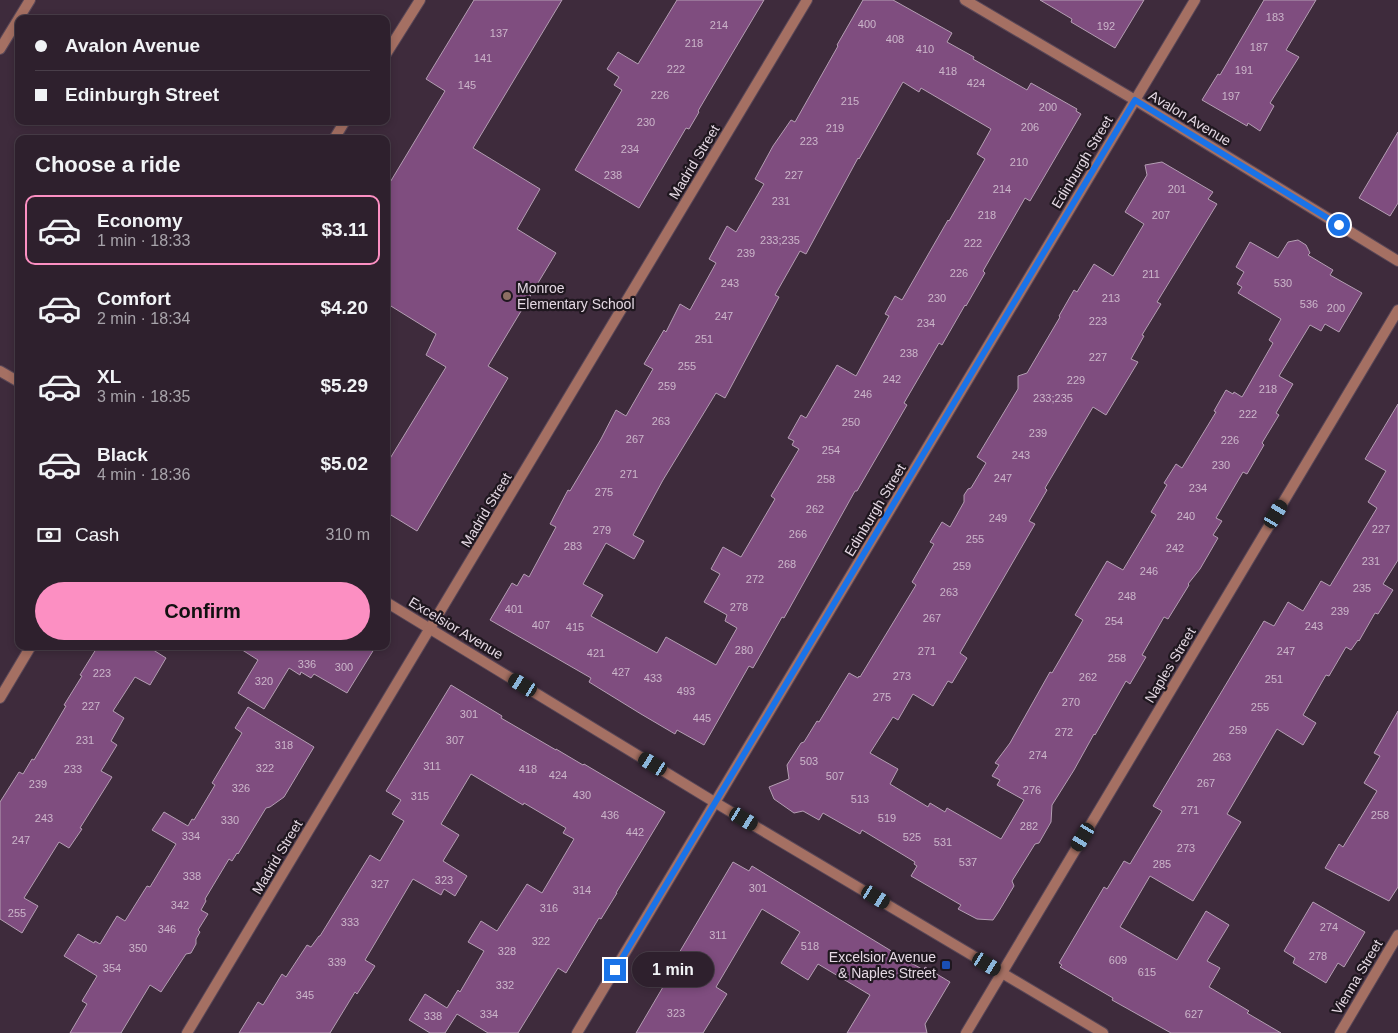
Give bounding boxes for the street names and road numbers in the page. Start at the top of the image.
street label: Avalon Avenue [1146,87,1234,149]
street label: Edinburgh Street [1048,113,1116,211]
street label: Madrid Street [665,122,723,202]
street label: Edinburgh Street [841,461,909,559]
street label: Madrid Street [457,470,515,550]
street label: Excelsior Avenue [406,594,506,663]
street label: Naples Street [1141,624,1199,705]
street label: Madrid Street [248,817,306,897]
street label: Vienna Street [1328,937,1386,1017]

